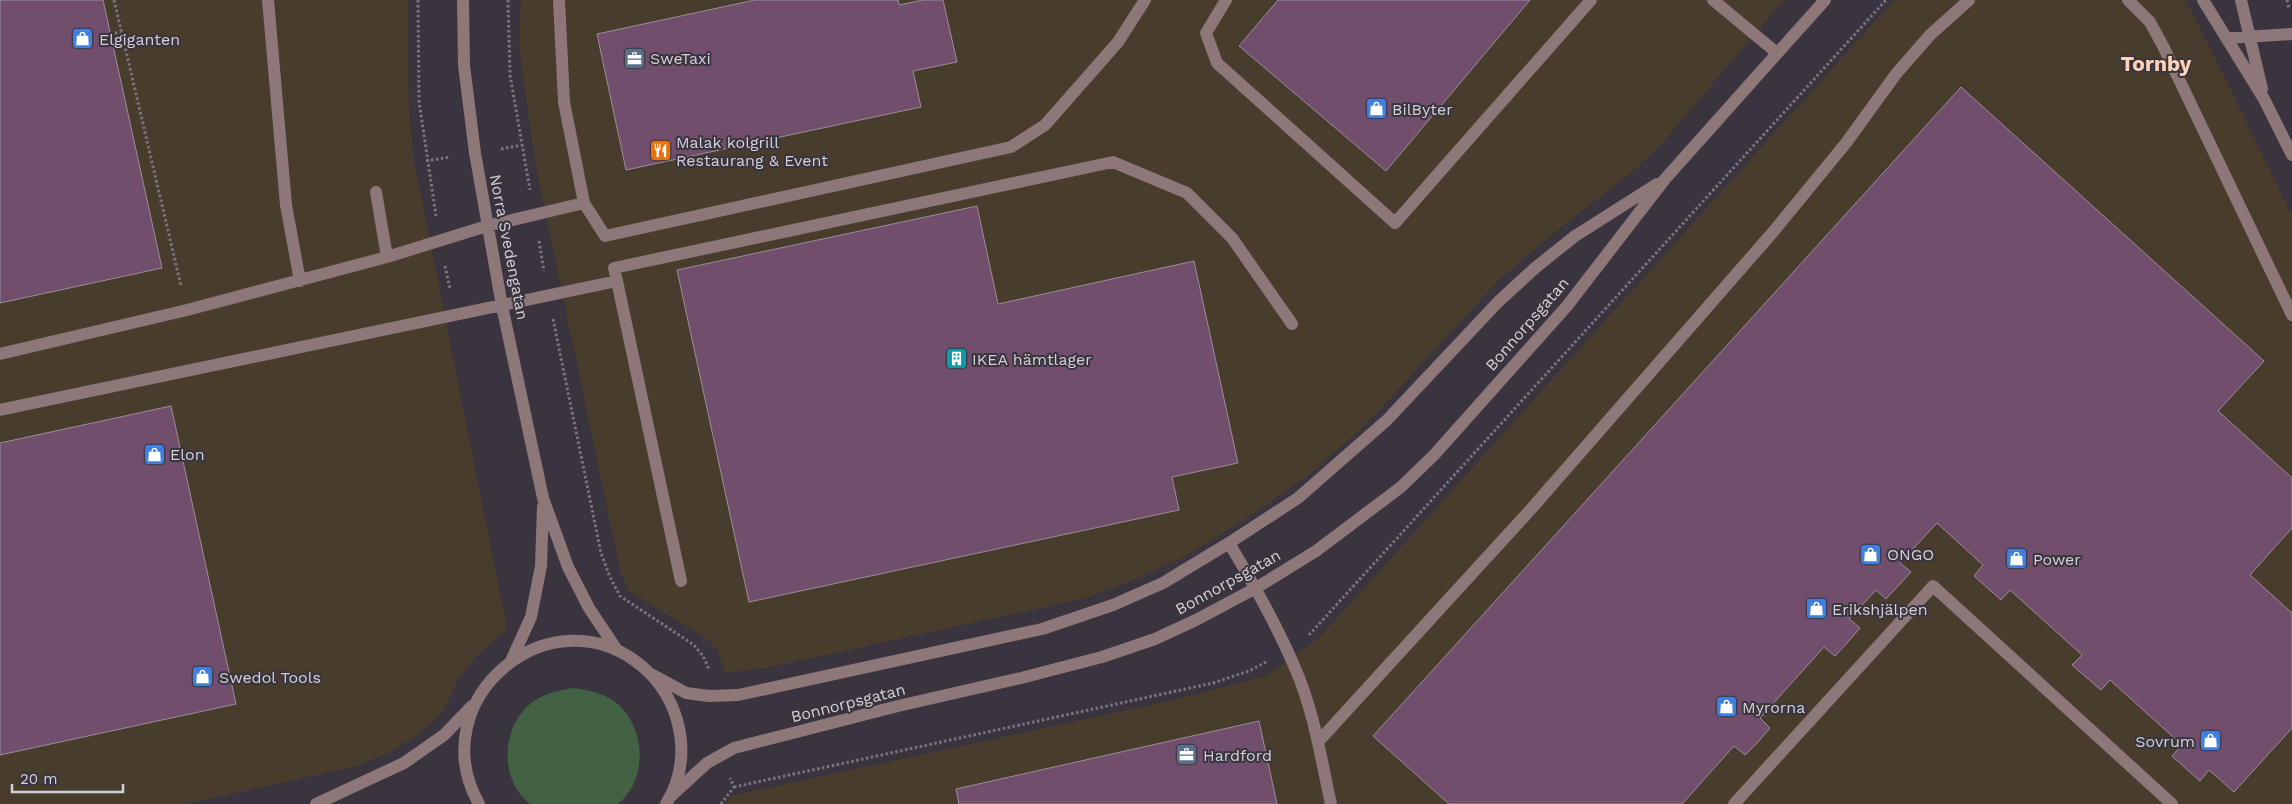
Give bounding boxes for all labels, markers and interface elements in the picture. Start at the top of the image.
shop icon: Elgiganten [71,27,95,51]
place label: Elgiganten [99,30,180,49]
office icon: SweTaxi [622,46,646,70]
place label: SweTaxi [650,49,711,68]
district label: Tornby [2121,51,2192,76]
shop icon: BilByter [1364,97,1388,121]
place label: BilByter [1392,100,1453,119]
place label: Malak kolgrill Restaurang & Event [676,133,828,170]
restaurant icon: Malak kolgrill Restaurang & Event [648,139,672,163]
street label: Norra Svedengatan [486,173,532,321]
street label: Bonnorpsgatan [1481,273,1573,375]
building icon: IKEA hämtlager [944,347,968,371]
place label: IKEA hämtlager [972,350,1092,369]
shop icon: Elon [142,442,166,466]
place label: Elon [170,445,205,464]
shop icon: ONGO [1859,542,1883,566]
street label: Bonnorpsgatan [1172,545,1284,619]
place label: ONGO [1887,545,1934,564]
shop icon: Power [2005,547,2029,571]
place label: Power [2033,550,2081,569]
shop icon: Erikshjälpen [1804,597,1828,621]
place label: Erikshjälpen [1832,600,1928,619]
shop icon: Swedol Tools [191,665,215,689]
place label: Swedol Tools [219,668,321,687]
street label: Bonnorpsgatan [789,680,907,726]
shop icon: Myrorna [1714,695,1738,719]
place label: Myrorna [1742,698,1805,717]
shop icon: Sovrum [2199,729,2223,753]
place label: Sovrum [2135,732,2195,751]
office icon: Hardford [1175,743,1199,767]
place label: Hardford [1203,746,1272,765]
scale bar [12,762,124,794]
text: 20 m [20,770,58,788]

